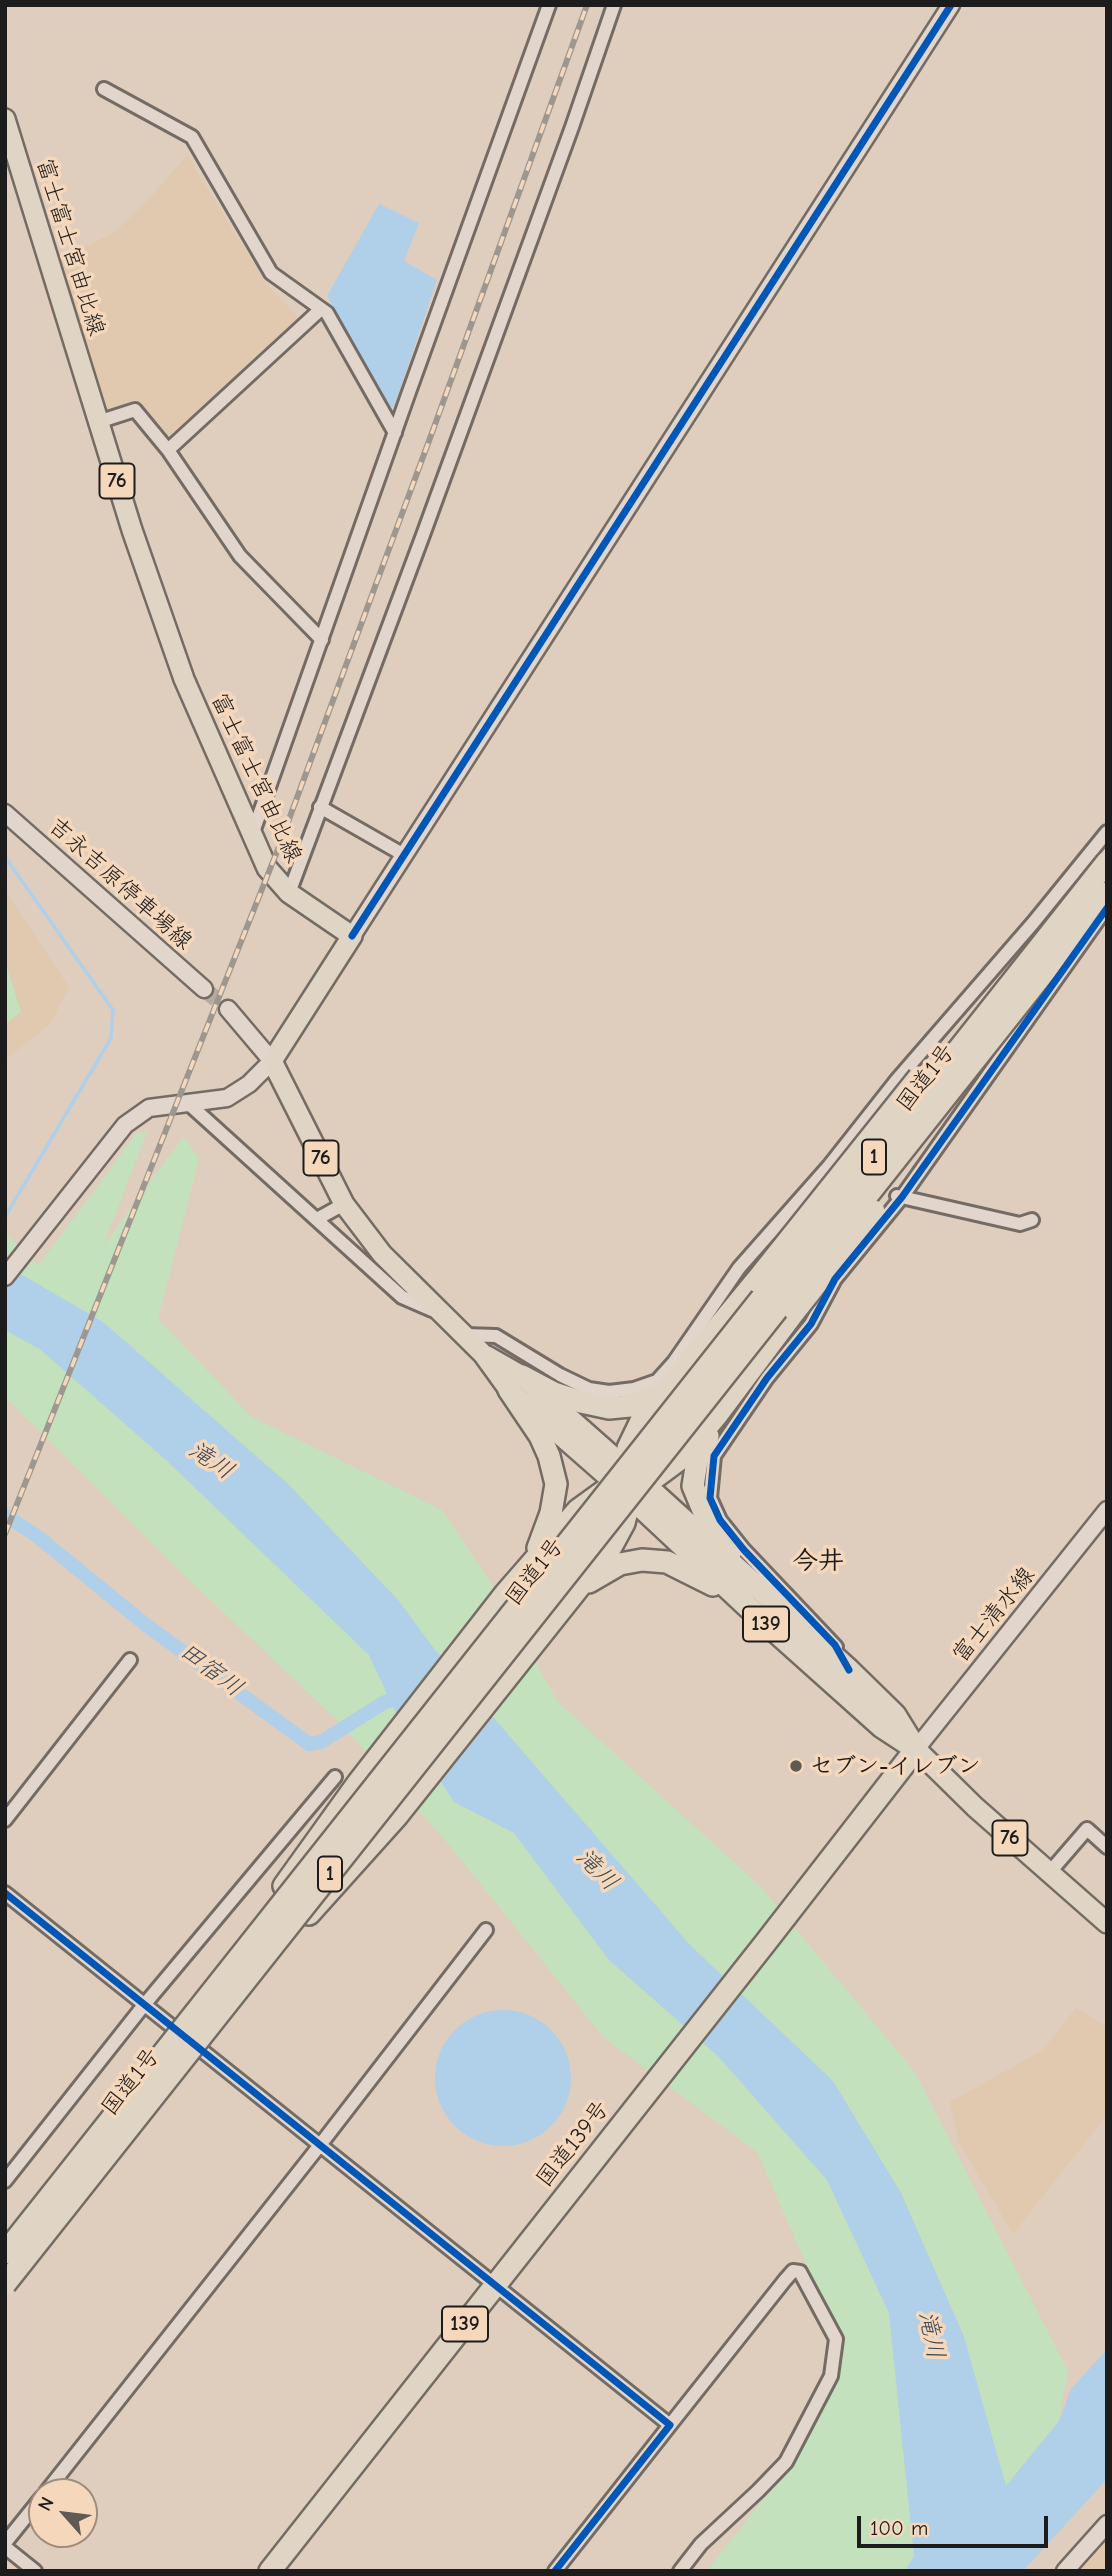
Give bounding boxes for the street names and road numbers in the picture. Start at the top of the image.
street label: 富士富士宮由比線 [30,155,110,339]
road number: 76 [100,463,134,498]
street label: 富士富士宮由比線 [205,689,307,867]
street label: 吉永吉原停車場線 [42,812,198,956]
street label: 国道1号 [891,1039,961,1117]
road number: 76 [304,1140,338,1176]
road number: 1 [862,1140,886,1174]
street label: 国道1号 [500,1533,570,1611]
street label: 富士清水線 [947,1562,1041,1668]
road number: 139 [743,1606,789,1642]
road number: 76 [992,1820,1028,1856]
road number: 1 [318,1856,342,1892]
street label: 国道1号 [96,2043,166,2121]
street label: 国道139号 [531,2095,615,2193]
road number: 139 [442,2306,488,2342]

